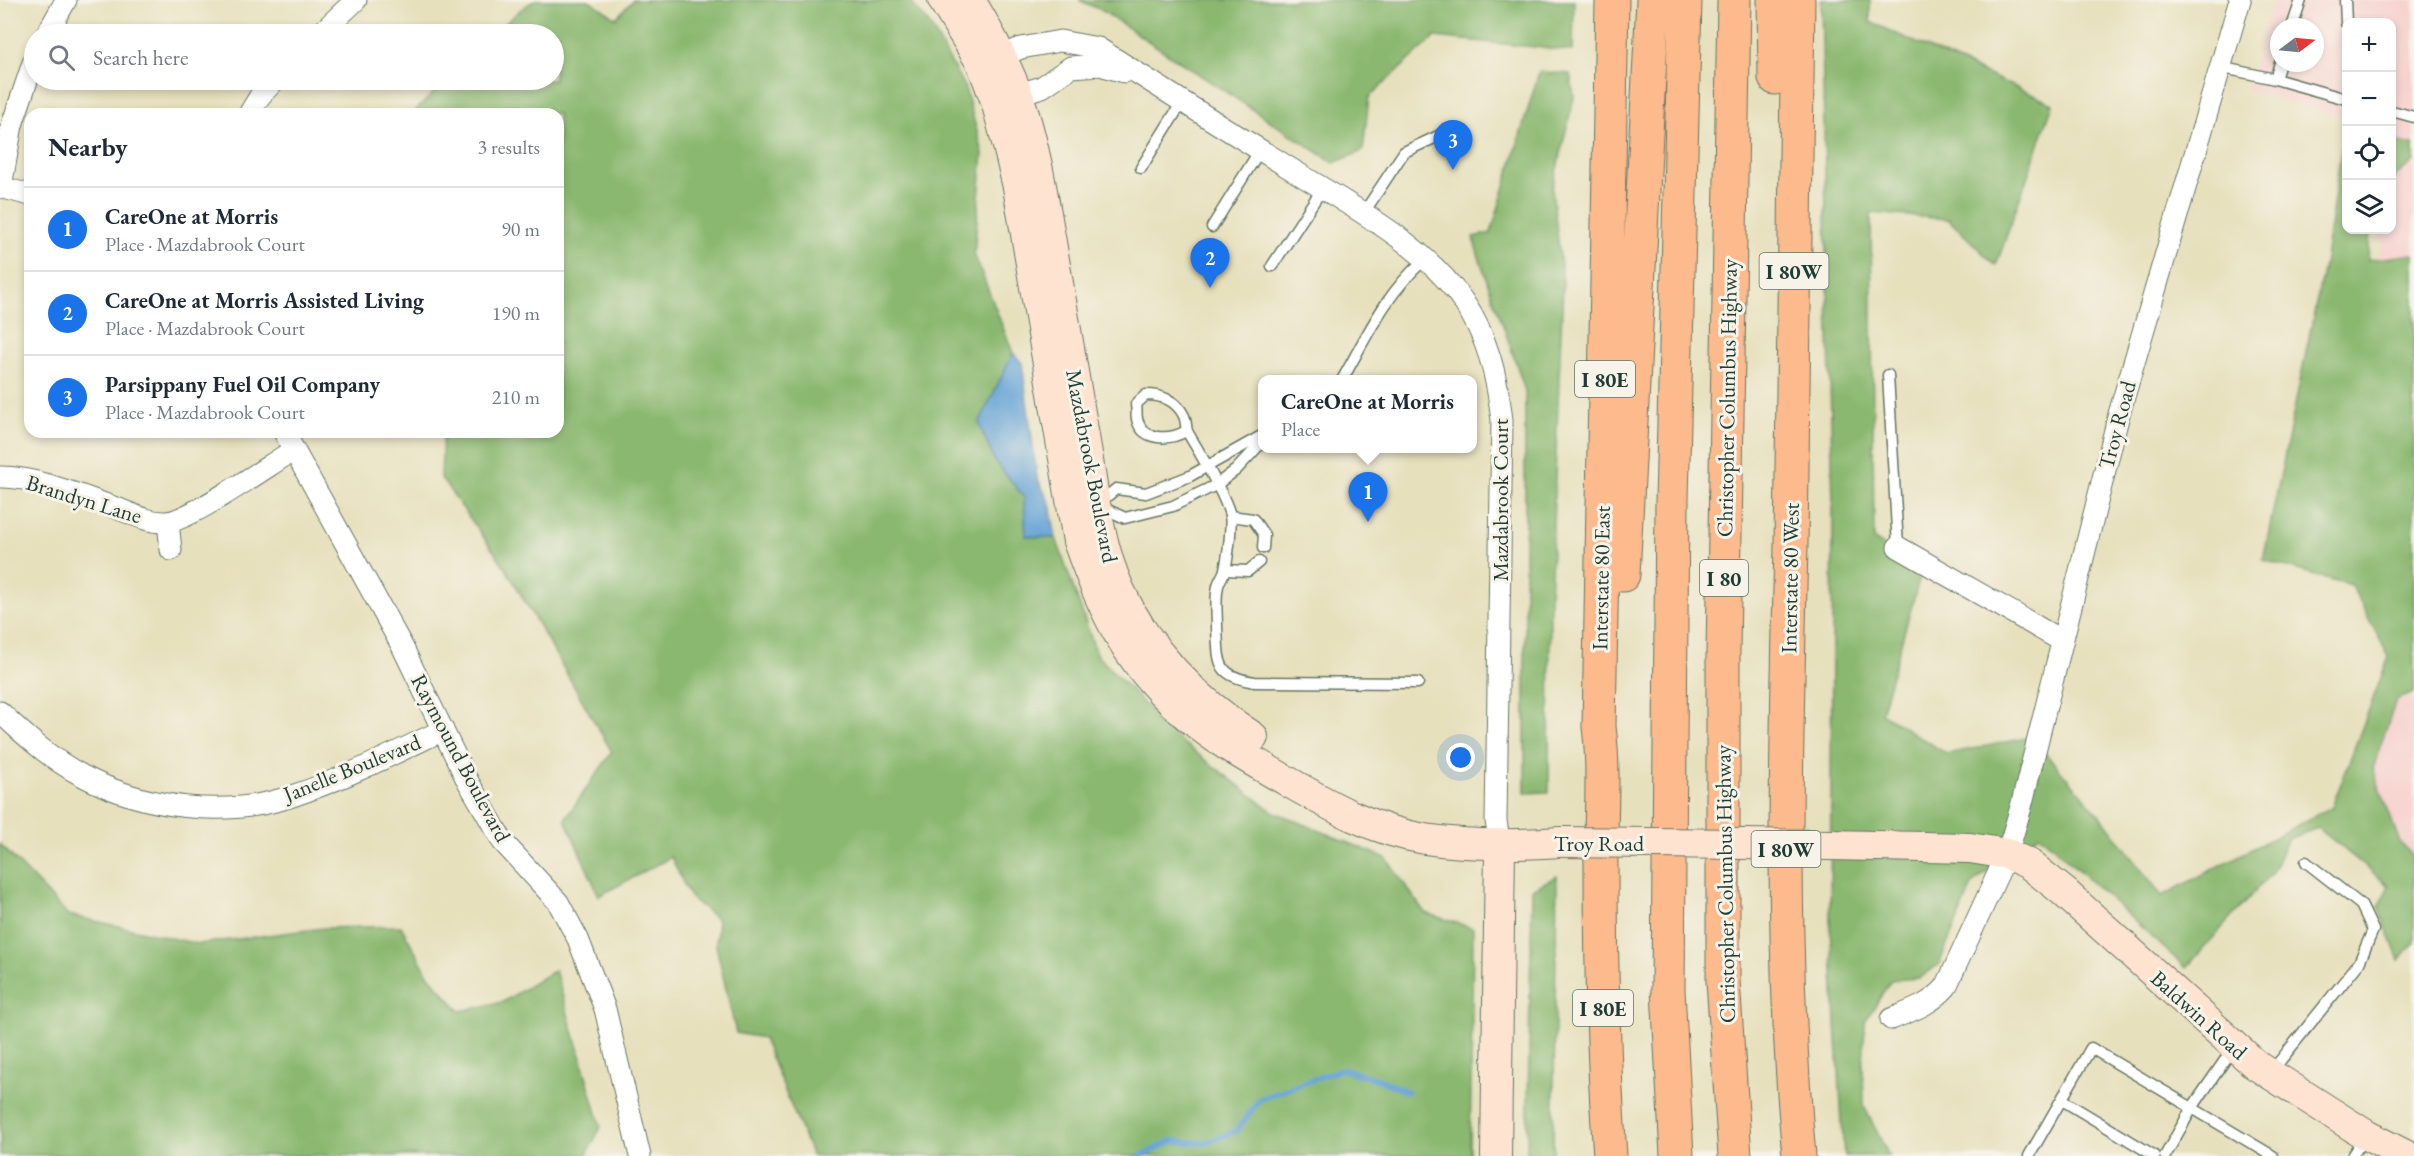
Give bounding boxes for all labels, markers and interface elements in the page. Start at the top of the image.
north arrow [2270,18,2324,72]
map controls [2342,18,2396,234]
button: + [2342,18,2396,72]
search box [24,24,564,90]
icon: search [45,41,78,74]
text: Search here [93,43,188,72]
button: − [2342,72,2396,126]
pin: 3 [1434,120,1472,170]
button: locate [2342,126,2396,180]
text: Nearby [48,130,128,164]
text: 3 results [477,134,540,160]
button: layers [2342,180,2396,234]
text: CareOne at Morris [105,202,278,231]
text: 1 [62,216,73,242]
text: 90 m [501,216,540,242]
text: Place · Mazdabrook Court [105,231,305,257]
pin: 2 [1190,238,1230,288]
road number: I 80W [1760,253,1828,289]
street label: Christopher Columbus Highway [1710,258,1744,537]
text: CareOne at Morris Assisted Living [105,286,424,315]
text: 2 [62,300,73,326]
text: 190 m [492,300,540,326]
text: Place · Mazdabrook Court [105,315,305,341]
road number: I 80E [1575,361,1635,397]
street label: Mazdabrook Boulevard [1059,367,1125,566]
text: Parsippany Fuel Oil Company [105,370,380,399]
popup [1258,375,1477,453]
street label: Troy Road [2091,377,2143,472]
text: 3 [62,384,73,410]
text: 210 m [492,384,540,410]
text: CareOne at Morris [1281,387,1454,416]
text: Place · Mazdabrook Court [105,399,305,425]
text: Place [1281,416,1320,442]
street label: Mazdabrook Court [1486,418,1515,582]
street label: Brandyn Lane [23,468,146,530]
pin: 1 [1348,472,1388,522]
street label: Interstate 80 West [1774,502,1806,654]
street label: Interstate 80 East [1585,505,1617,651]
road number: I 80 [1700,560,1748,596]
street label: Raymound Boulevard [404,669,518,848]
street label: Janelle Boulevard [277,727,426,810]
your location [1446,743,1475,772]
street label: Christopher Columbus Highway [1708,744,1742,1023]
street label: Troy Road [1554,829,1645,858]
road number: I 80W [1752,831,1820,867]
street label: Baldwin Road [2144,964,2254,1067]
road number: I 80E [1573,990,1633,1026]

